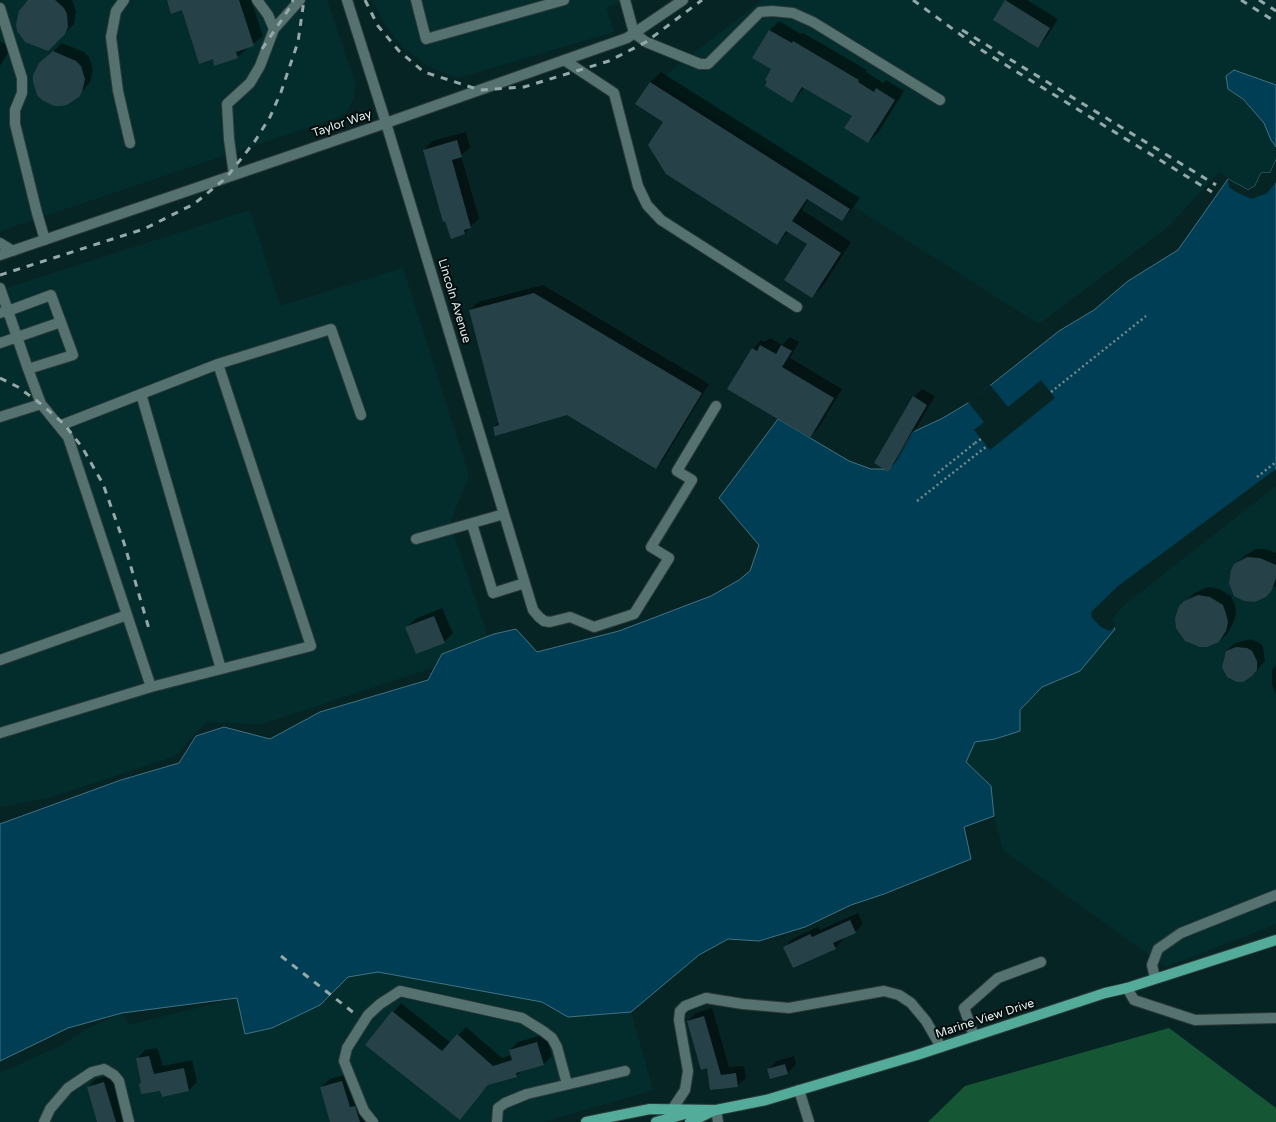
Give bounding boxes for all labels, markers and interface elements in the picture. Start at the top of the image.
street label: Taylor Way [310,107,374,141]
street label: Lincoln Avenue [434,257,474,345]
street label: Marine View Drive [934,996,1036,1042]

